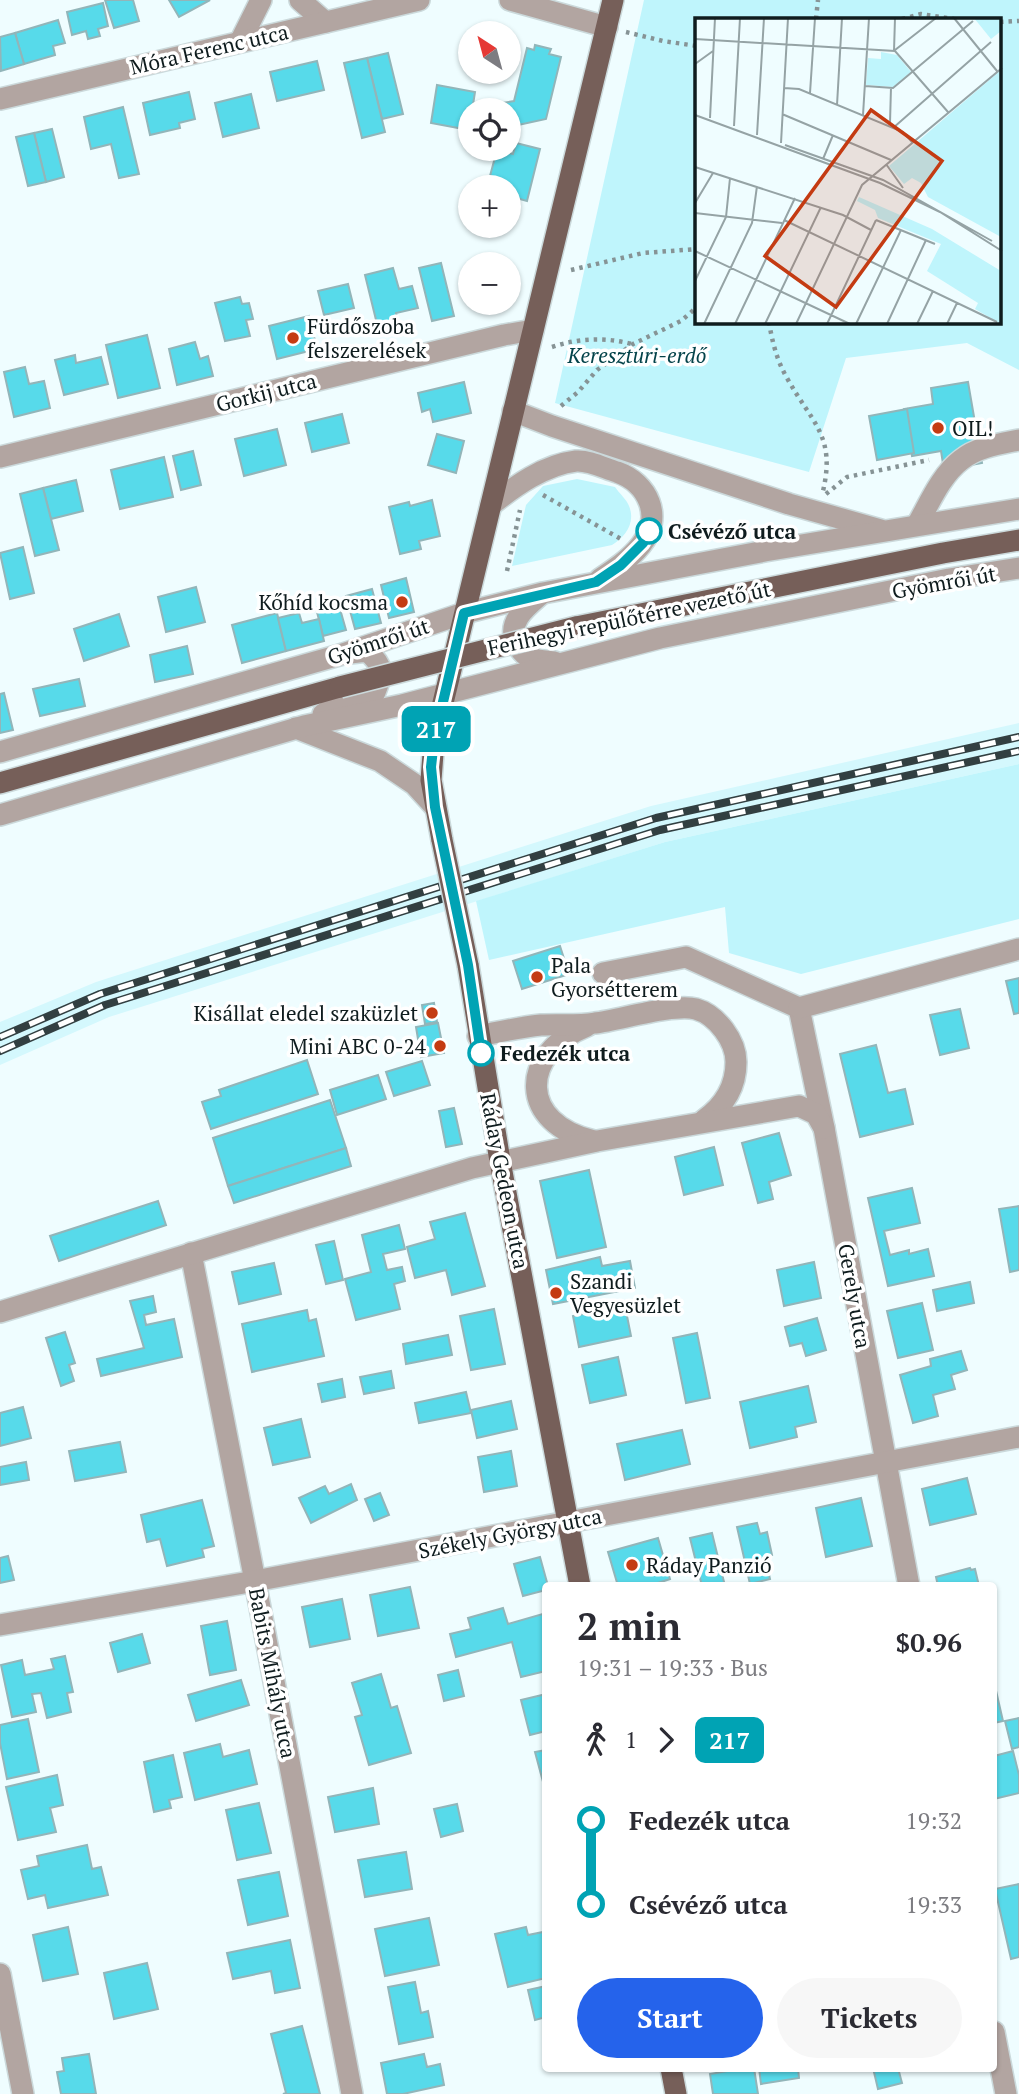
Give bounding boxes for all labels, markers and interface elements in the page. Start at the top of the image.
street label: Móra Ferenc utca [127,17,291,81]
inset map [695,18,1002,324]
north arrow [458,21,522,84]
map controls [458,21,521,315]
button: locate [458,98,521,161]
button: + [458,175,521,238]
button: − [458,252,521,315]
place label: Fürdőszoba felszerelések [307,312,427,364]
marker: Fürdőszoba felszerelések [285,330,301,346]
park label: Keresztúri-erdő [567,341,708,369]
street label: Gorkij utca [213,366,320,418]
place label: OIL! [952,414,993,442]
marker: OIL! [930,420,946,436]
place label: Csévéző utca [668,517,797,545]
marker: Csévéző utca [636,518,662,544]
street label: Gyömrői út [890,559,999,605]
street label: Ferihegyi repülőtérre vezető út [485,574,773,662]
place label: Kőhíd kocsma [259,588,388,616]
marker: Kőhíd kocsma [394,594,410,610]
street label: Gyömrői út [324,611,433,671]
line badge: 217 [396,706,476,752]
text: 217 [416,713,456,745]
place label: Pala Gyorsétterem [551,951,678,1003]
marker: Pala Gyorsétterem [529,969,545,985]
place label: Kisállat eledel szaküzlet [193,999,418,1027]
marker: Kisállat eledel szaküzlet [424,1005,440,1021]
place label: Mini ABC 0-24 [290,1032,427,1060]
marker: Mini ABC 0-24 [432,1038,448,1054]
place label: Fedezék utca [500,1039,630,1067]
marker: Fedezék utca [468,1040,494,1066]
street label: Ráday Gedeon utca [474,1091,536,1272]
street label: Gerely utca [832,1241,878,1351]
place label: Szandi Vegyesüzlet [570,1267,681,1319]
marker: Szandi Vegyesüzlet [548,1285,564,1301]
street label: Székely György utca [416,1501,605,1565]
place label: Ráday Panzió [646,1551,772,1579]
marker: Ráday Panzió [624,1557,640,1573]
street label: Babits Mihály utca [243,1585,303,1761]
text: 2 min [577,1601,681,1651]
text: $0.96 [896,1625,962,1659]
text: 19:31 – 19:33 · Bus [577,1652,768,1683]
icon: walk [577,1721,615,1759]
icon: forward [647,1721,685,1759]
text: 1 [625,1724,637,1755]
text: 217 [709,1724,750,1756]
text: Fedezék utca [629,1803,790,1837]
text: 19:32 [905,1805,962,1836]
text: Csévéző utca [629,1887,788,1921]
text: 19:33 [905,1889,962,1920]
button: Start [577,1978,763,2058]
button: Tickets [777,1978,962,2058]

